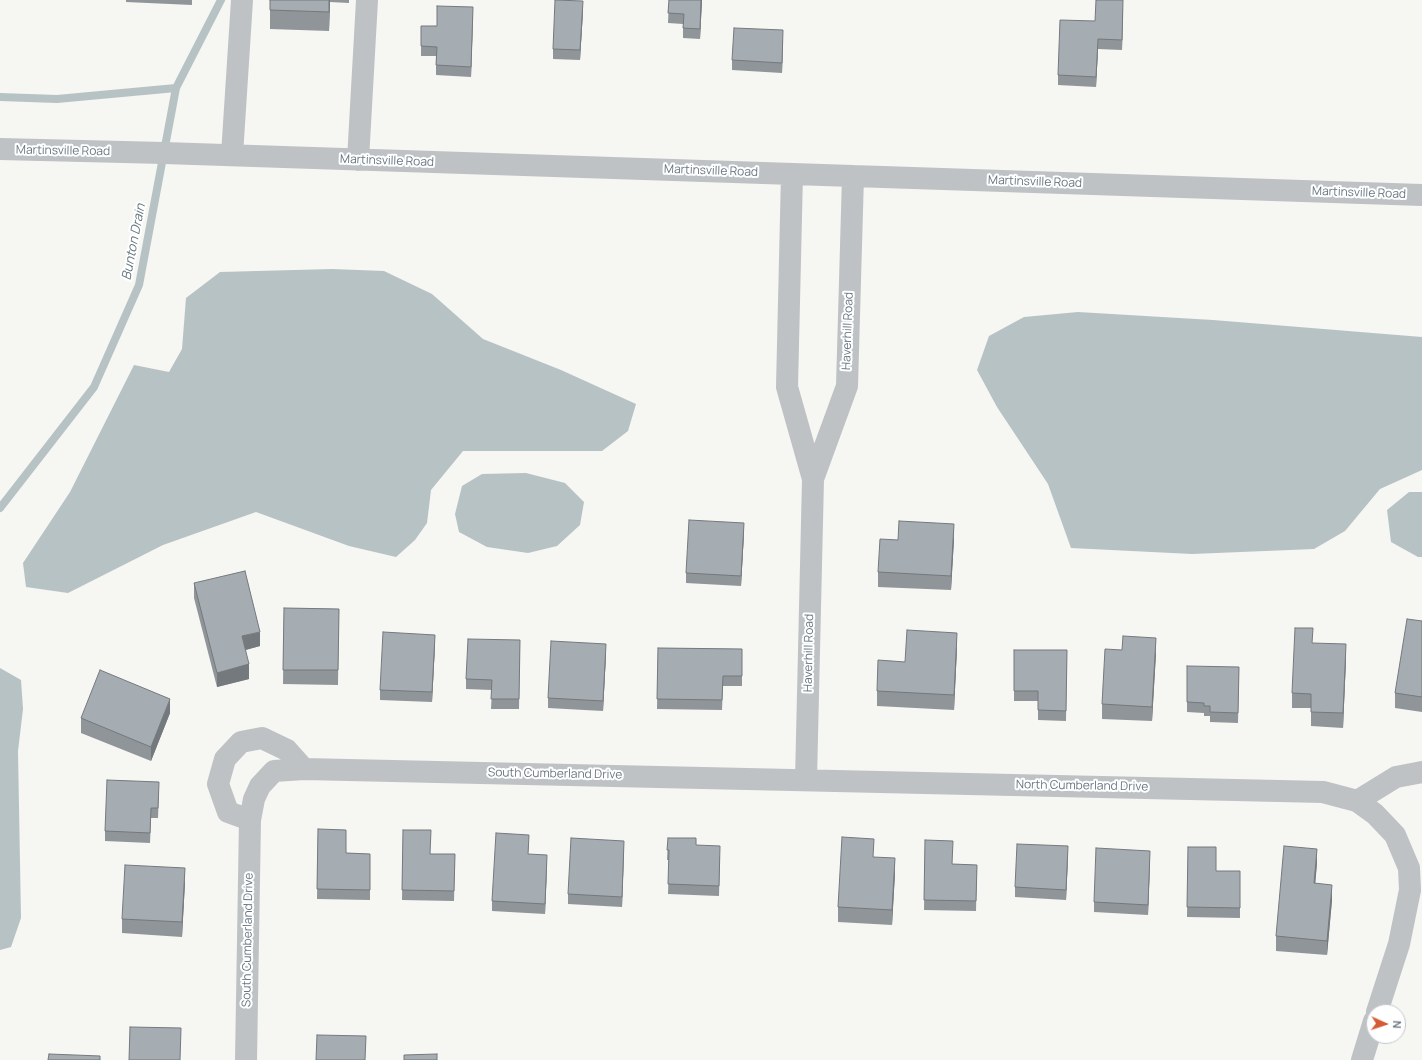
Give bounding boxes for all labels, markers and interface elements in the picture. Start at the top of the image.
street label: Martinsville Road [16,143,110,159]
street label: Martinsville Road [340,152,434,170]
street label: Martinsville Road [664,162,758,180]
street label: Martinsville Road [988,173,1082,191]
street label: Martinsville Road [1312,184,1406,202]
water label: Bunton Drain [119,202,149,282]
street label: Haverhill Road [839,292,857,370]
street label: Haverhill Road [801,614,817,692]
street label: South Cumberland Drive [488,766,622,782]
street label: North Cumberland Drive [1016,778,1148,794]
street label: South Cumberland Drive [240,873,256,1007]
north arrow [1366,1004,1406,1044]
text: N [1390,1020,1405,1029]

